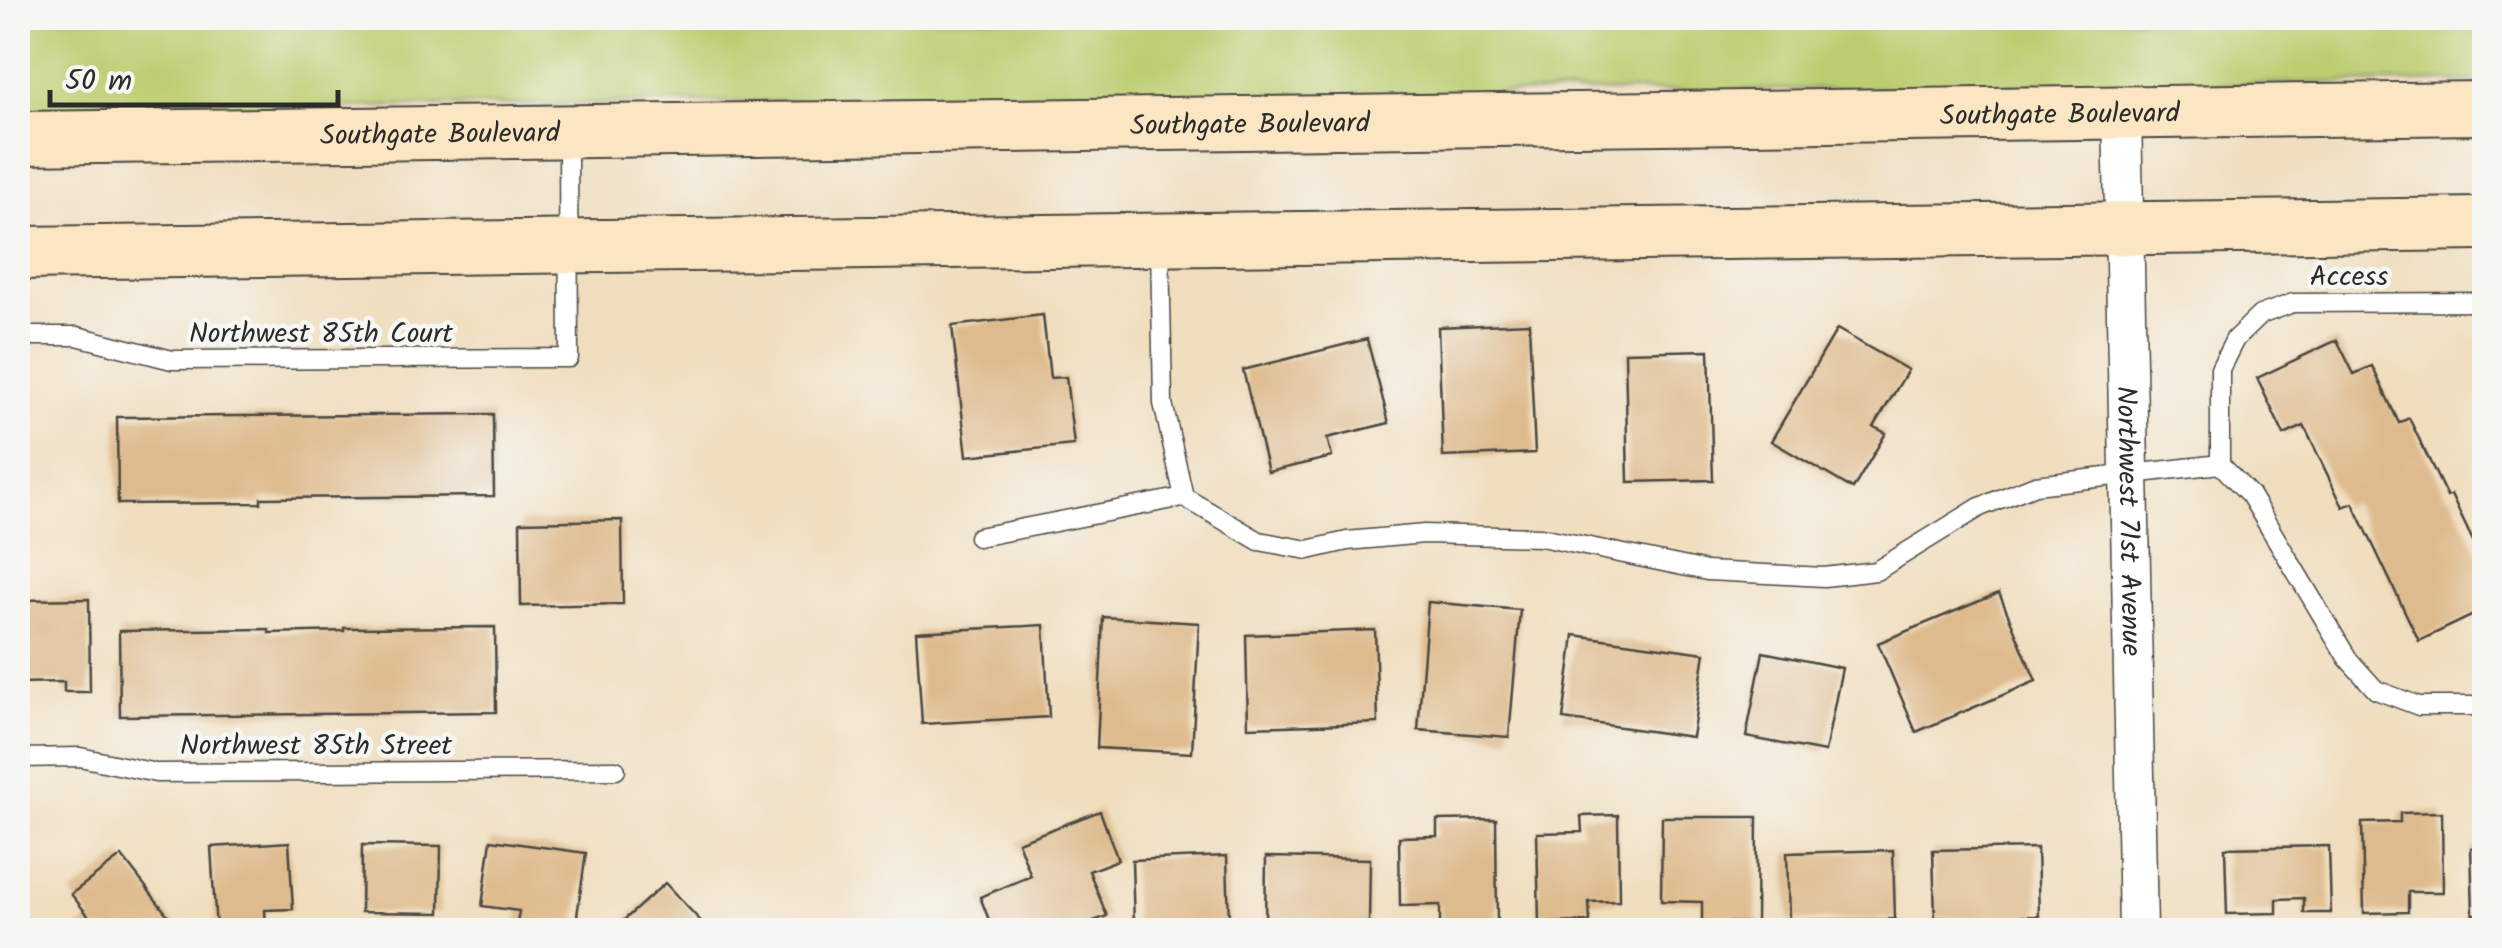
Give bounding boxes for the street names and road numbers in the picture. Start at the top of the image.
street label: Southgate Boulevard [1940,92,2181,140]
street label: Southgate Boulevard [1130,102,1371,149]
street label: Southgate Boulevard [320,111,561,159]
street label: Access [2310,255,2388,300]
street label: Northwest 85th Court [189,312,454,357]
street label: Northwest 71st Avenue [2102,385,2153,657]
street label: Northwest 85th Street [180,724,453,769]

